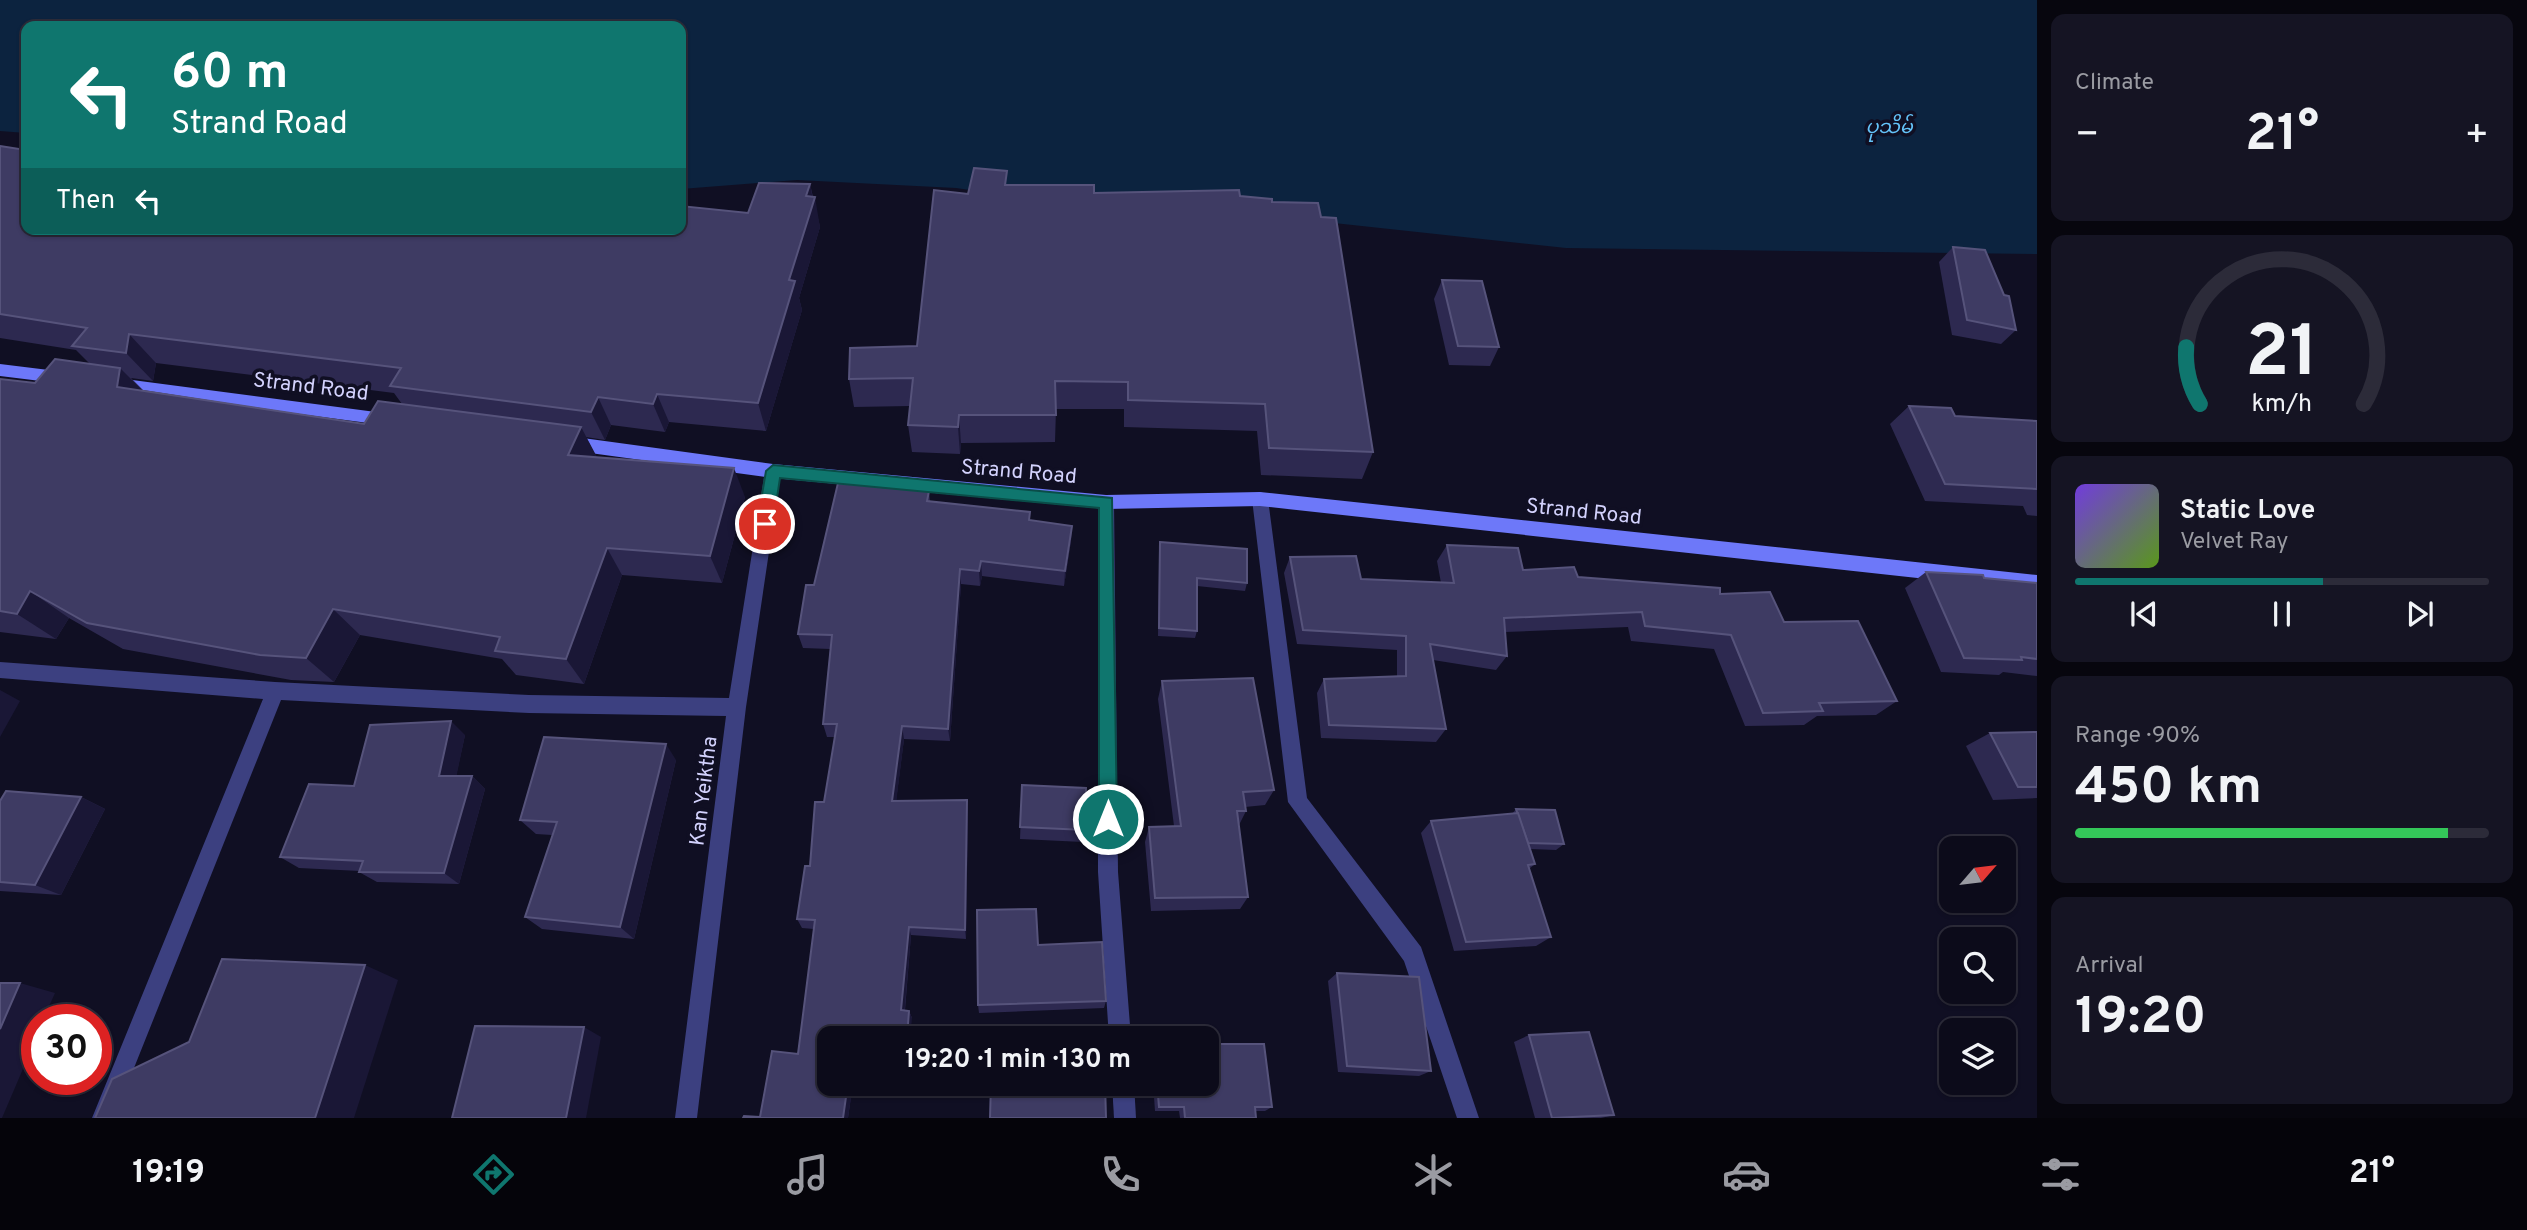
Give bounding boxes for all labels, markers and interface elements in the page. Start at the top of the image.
text: 60 m [171,44,289,106]
icon: left [56,49,147,140]
text: Climate [2075,69,2154,98]
text: 21° [2245,103,2319,169]
text: Strand Road [171,105,348,145]
text: − [2075,112,2100,161]
text: + [2464,112,2489,161]
water label: ပုသိမ် [1865,113,1914,142]
icon: left [129,182,167,220]
text: Then [56,185,115,218]
text: 21 [2245,311,2319,403]
street label: Strand Road [252,367,370,408]
text: km/h [2252,389,2312,421]
street label: Strand Road [960,454,1078,491]
street label: Strand Road [1525,493,1643,532]
pin [735,494,795,554]
text: Static Love [2180,495,2315,528]
icon: arrive [746,505,784,543]
text: Velvet Ray [2180,528,2288,557]
icon: previous [2125,595,2163,633]
icon: pause [2263,595,2301,633]
icon: next [2401,595,2439,633]
text: Range · 90% [2075,722,2200,751]
street label: Kan Yeiktha [684,735,725,848]
text: 450 km [2075,756,2262,822]
position arrow [1071,782,1145,856]
north arrow [1939,836,2016,914]
map controls [1939,836,2016,1095]
button: search [1939,927,2016,1004]
text: Arrival [2075,952,2144,981]
text: 19:20 [2075,986,2206,1052]
speed limit sign: 30 [21,1004,112,1095]
button: layers [1939,1018,2016,1095]
text: 19:20 · 1 min · 130 m [905,1044,1131,1077]
icon: directions [469,1150,518,1199]
icon: music [783,1150,832,1199]
icon: phone [1096,1150,1145,1199]
icon: climate [1409,1150,1458,1199]
icon: car [1722,1150,1771,1199]
icon: filters [2036,1150,2085,1199]
text: 19:19 [132,1154,205,1194]
text: 21° [2349,1154,2395,1194]

